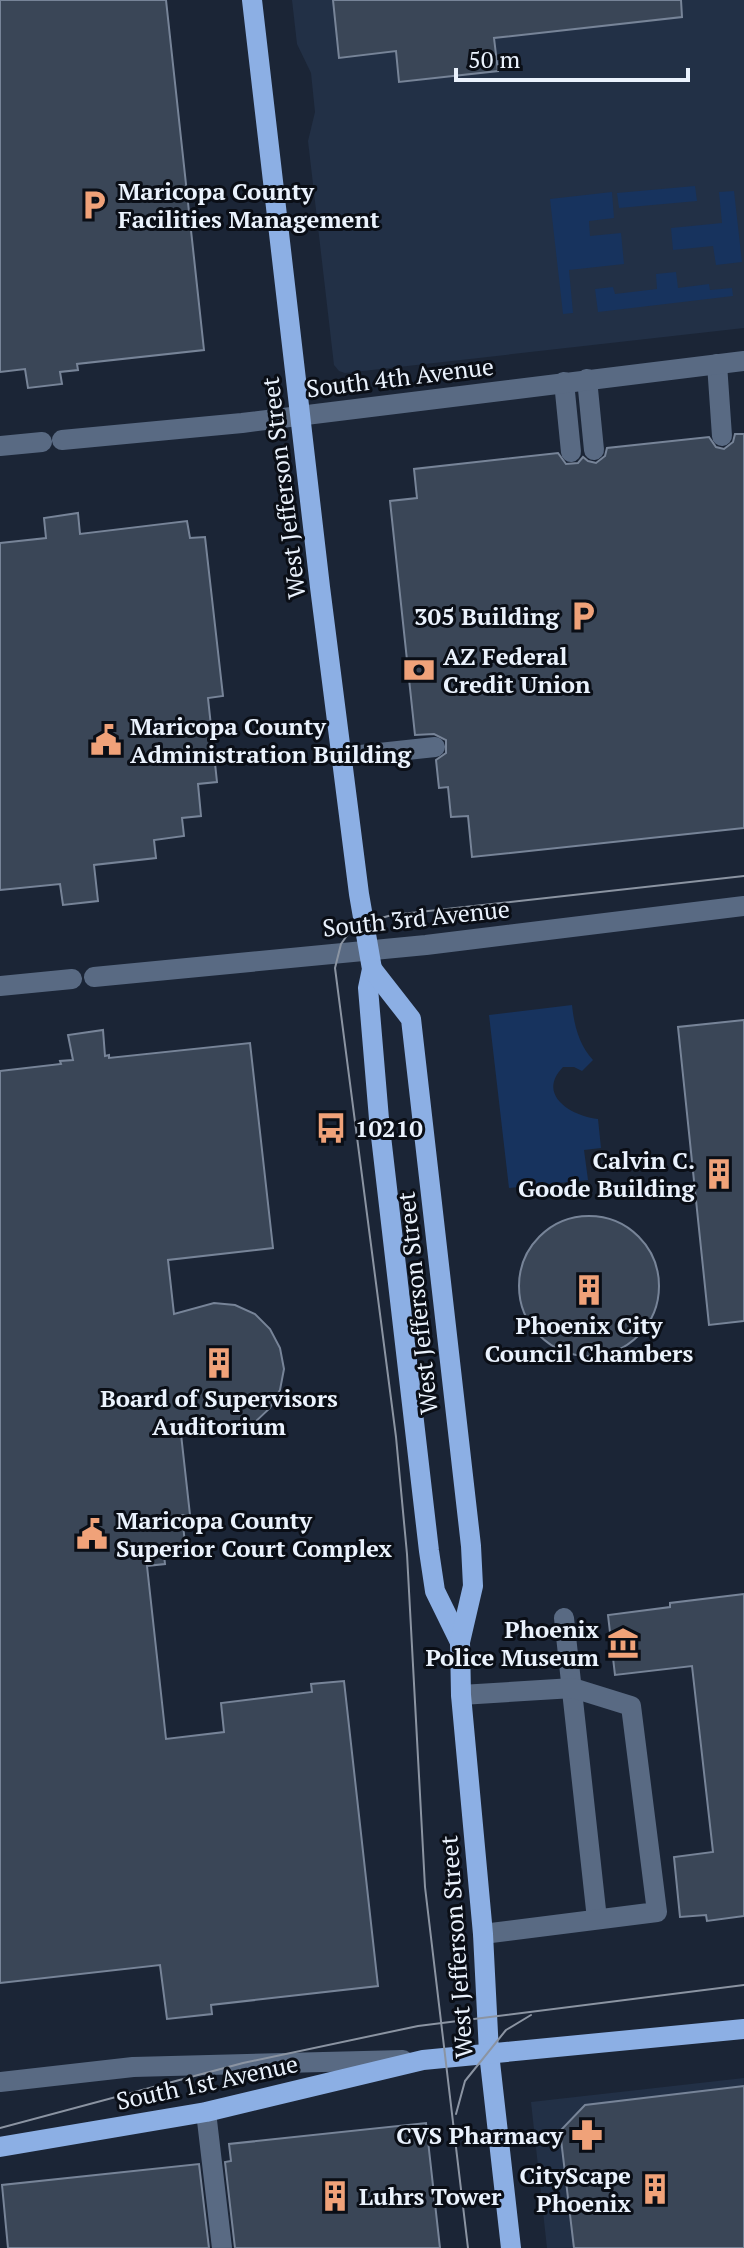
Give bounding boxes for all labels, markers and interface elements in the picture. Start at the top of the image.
scale bar [456,32,688,82]
text: 50 m [468,43,520,75]
place label: Maricopa County Facilities Management [118,175,380,235]
parking icon: Maricopa County Facilities Management [77,188,111,222]
street label: South 4th Avenue [305,350,495,404]
street label: West Jefferson Street [253,375,312,601]
parking icon: 305 Building [566,599,600,633]
place label: 305 Building [414,600,559,632]
place label: AZ Federal Credit Union [443,640,591,700]
bank icon: AZ Federal Credit Union [402,653,436,687]
place label: Maricopa County Administration Building [130,710,412,770]
public building icon: Maricopa County Administration Building [89,723,123,757]
street label: South 3rd Avenue [321,892,511,944]
bus stop icon: 10210 [314,1111,348,1145]
place label: 10210 [355,1112,423,1144]
place label: Calvin C. Goode Building [518,1144,695,1204]
building icon: Calvin C. Goode Building [702,1157,736,1191]
street label: West Jefferson Street [389,1190,445,1416]
building icon: Phoenix City Council Chambers [572,1273,606,1307]
place label: Phoenix City Council Chambers [485,1309,693,1369]
building icon: Board of Supervisors Auditorium [202,1346,236,1380]
place label: Board of Supervisors Auditorium [100,1382,338,1442]
place label: Maricopa County Superior Court Complex [116,1504,393,1564]
public building icon: Maricopa County Superior Court Complex [75,1517,109,1551]
place label: Phoenix Police Museum [425,1613,600,1673]
museum icon: Phoenix Police Museum [606,1626,640,1660]
street label: West Jefferson Street [432,1834,480,2060]
street label: South 1st Avenue [113,2047,301,2117]
pharmacy icon: CVS Pharmacy [570,2118,604,2152]
place label: CVS Pharmacy [396,2119,564,2151]
place label: CityScape Phoenix [519,2159,632,2219]
building icon: CityScape Phoenix [638,2172,672,2206]
building icon: Luhrs Tower [318,2179,352,2213]
place label: Luhrs Tower [359,2180,502,2212]

